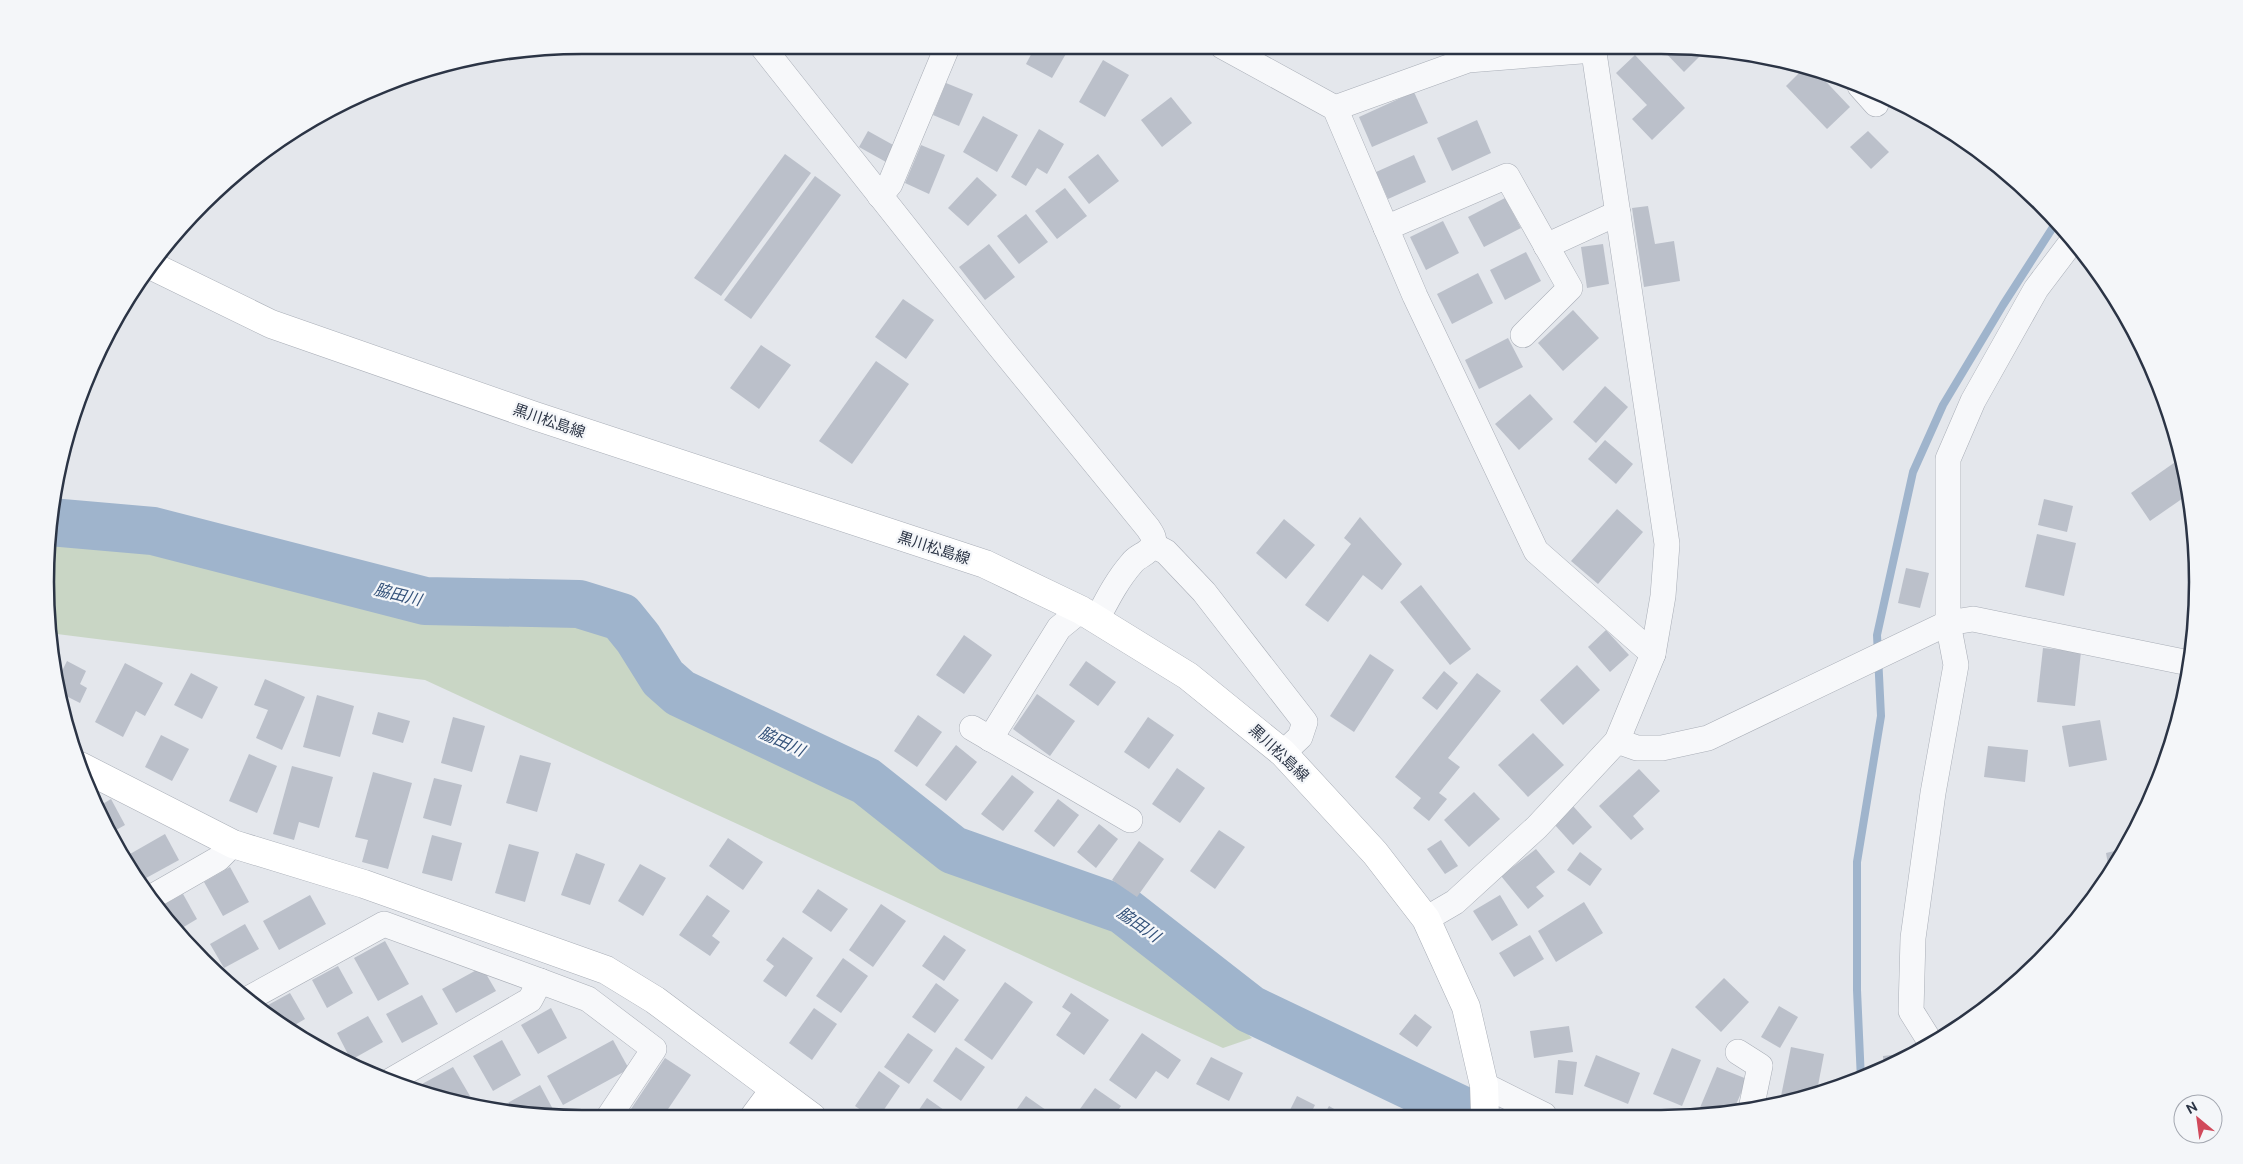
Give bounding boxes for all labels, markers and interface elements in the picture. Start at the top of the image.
street label: 黒川松島線 [511,400,587,441]
street label: 黒川松島線 [896,528,972,567]
water label: 脇田川 [373,579,425,609]
street label: 黒川松島線 [1246,721,1313,784]
water label: 脇田川 [756,723,809,760]
water label: 脇田川 [1114,903,1165,946]
north arrow [2173,1094,2223,1144]
text: N [2183,1098,2200,1117]

